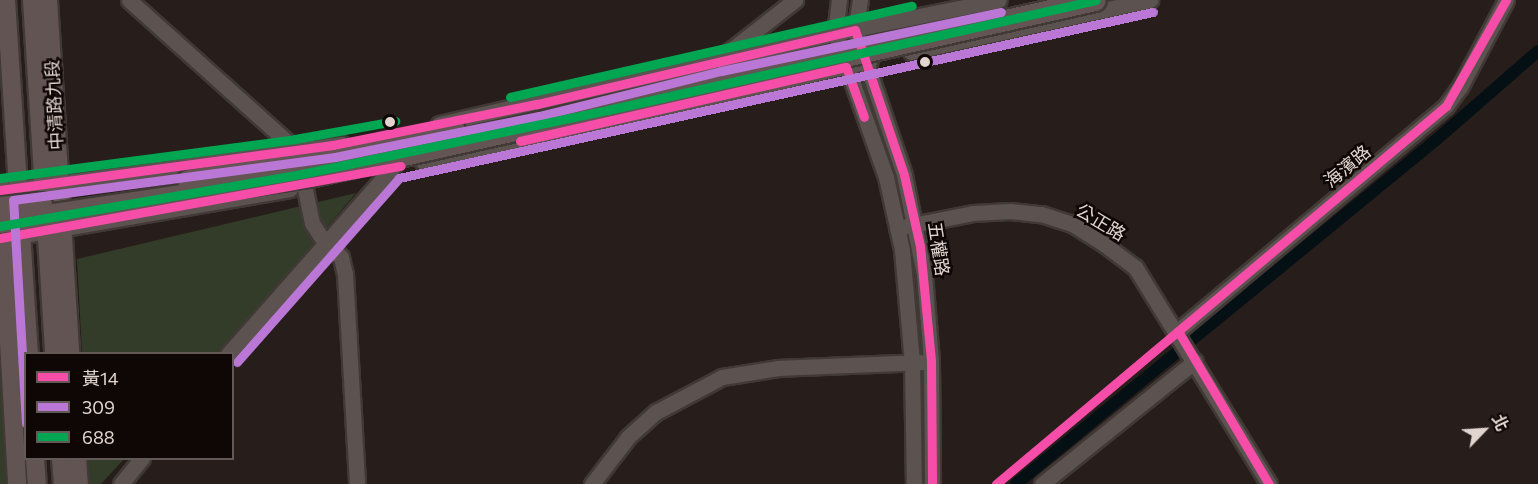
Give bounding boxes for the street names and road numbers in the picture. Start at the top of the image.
street label: 中清路九段 [41,59,67,151]
street label: 海濱路 [1319,140,1375,192]
street label: 公正路 [1072,199,1130,245]
street label: 五權路 [924,221,954,277]

